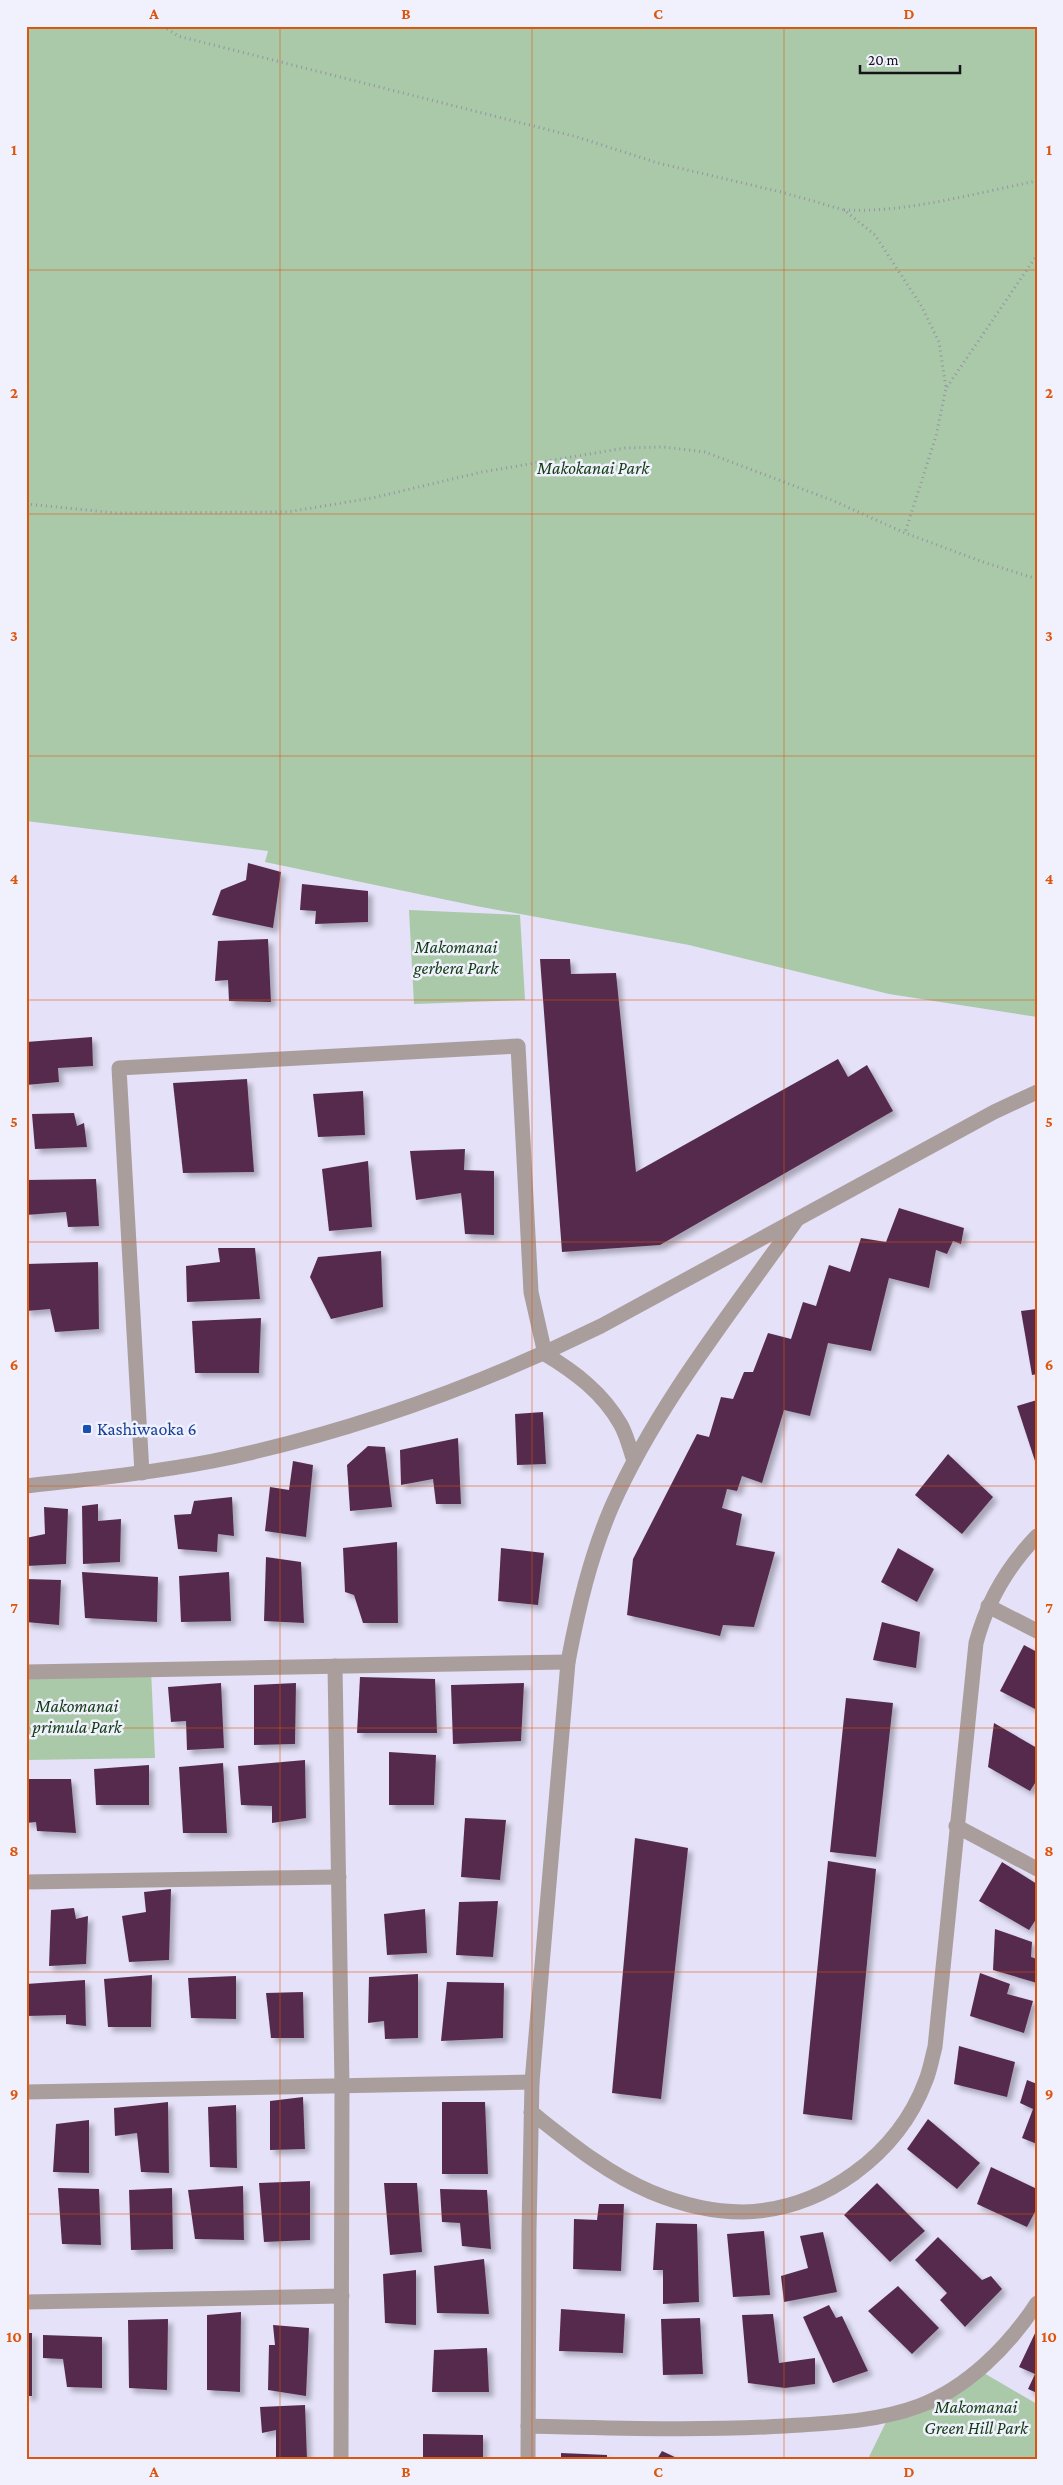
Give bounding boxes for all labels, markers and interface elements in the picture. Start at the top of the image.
text: A [148,5,159,22]
text: B [401,5,411,22]
text: C [653,5,663,22]
text: D [903,5,915,22]
scale bar [860,42,960,74]
text: 20 m [868,52,899,68]
text: 1 [11,141,17,158]
text: 1 [1046,141,1052,158]
text: 2 [10,384,18,401]
text: 2 [1045,384,1053,401]
park label: Makokanai Park [536,458,650,478]
text: 3 [10,627,18,644]
text: 3 [1045,627,1053,644]
text: 4 [10,870,19,887]
text: 4 [1045,870,1054,887]
park label: Makomanai gerbera Park [413,937,499,978]
text: 5 [10,1113,18,1130]
text: 5 [1045,1113,1053,1130]
text: 6 [10,1356,18,1373]
text: 6 [1045,1356,1053,1373]
place label: Kashiwaoka 6 [97,1419,197,1439]
marker: Kashiwaoka 6 [81,1423,93,1435]
text: 7 [10,1599,18,1616]
text: 7 [1045,1599,1053,1616]
park label: Makomanai primula Park [30,1696,123,1737]
text: 8 [9,1842,19,1859]
text: 8 [1044,1842,1054,1859]
text: 9 [10,2085,18,2102]
text: 9 [1045,2085,1053,2102]
text: 10 [6,2328,22,2345]
text: 10 [1041,2328,1057,2345]
park label: Makomanai Green Hill Park [924,2397,1029,2438]
text: A [148,2463,159,2480]
text: B [401,2463,411,2480]
text: C [653,2463,663,2480]
text: D [903,2463,915,2480]

